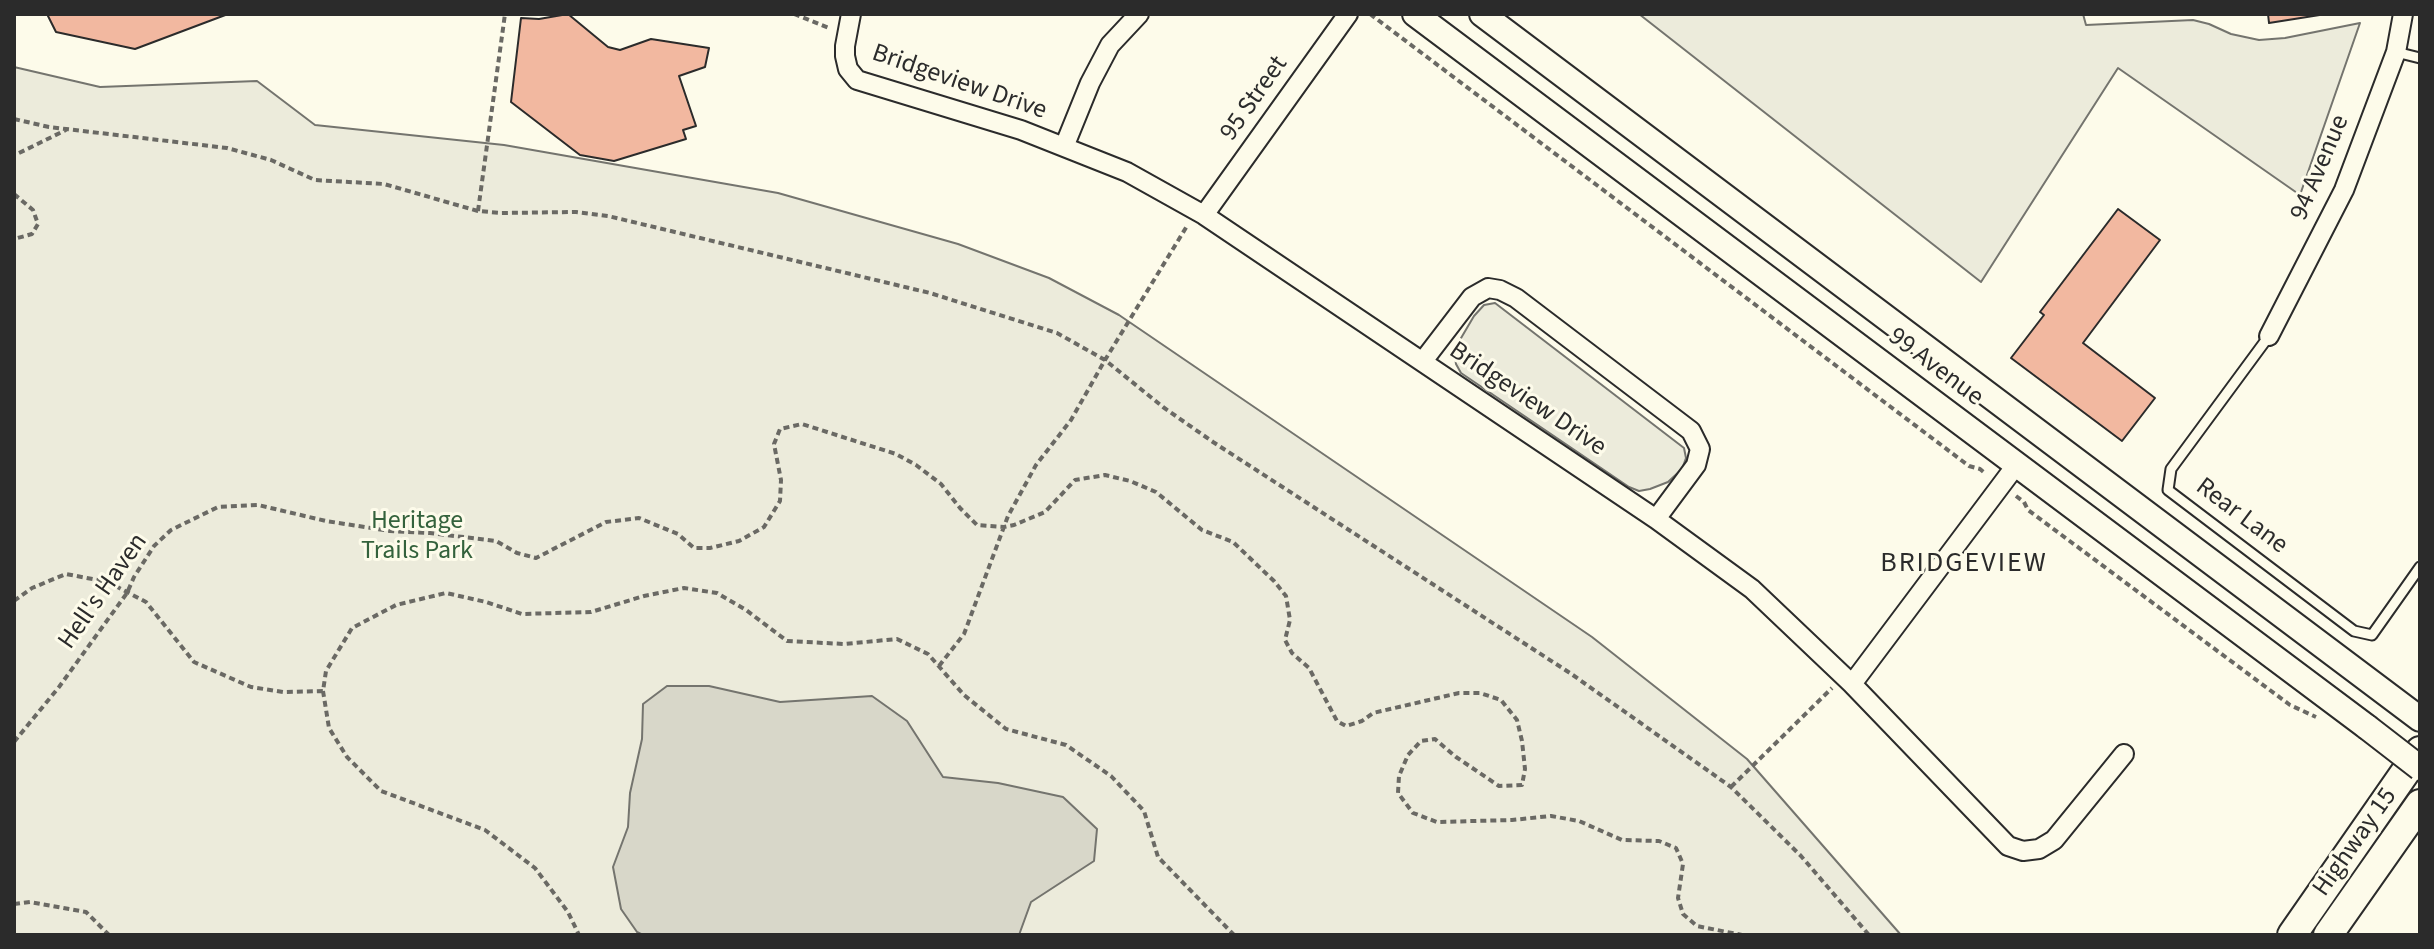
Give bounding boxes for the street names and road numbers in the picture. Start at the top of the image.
street label: Bridgeview Drive [868,39,1050,127]
street label: 95 Street [1215,51,1295,147]
street label: 94 Avenue [2285,111,2357,225]
street label: 99 Avenue [1881,322,1989,414]
street label: Bridgeview Drive [1443,336,1611,464]
street label: Rear Lane [2189,472,2293,562]
street label: Hell's Haven [53,528,155,656]
street label: Highway 15 [2307,783,2405,903]

